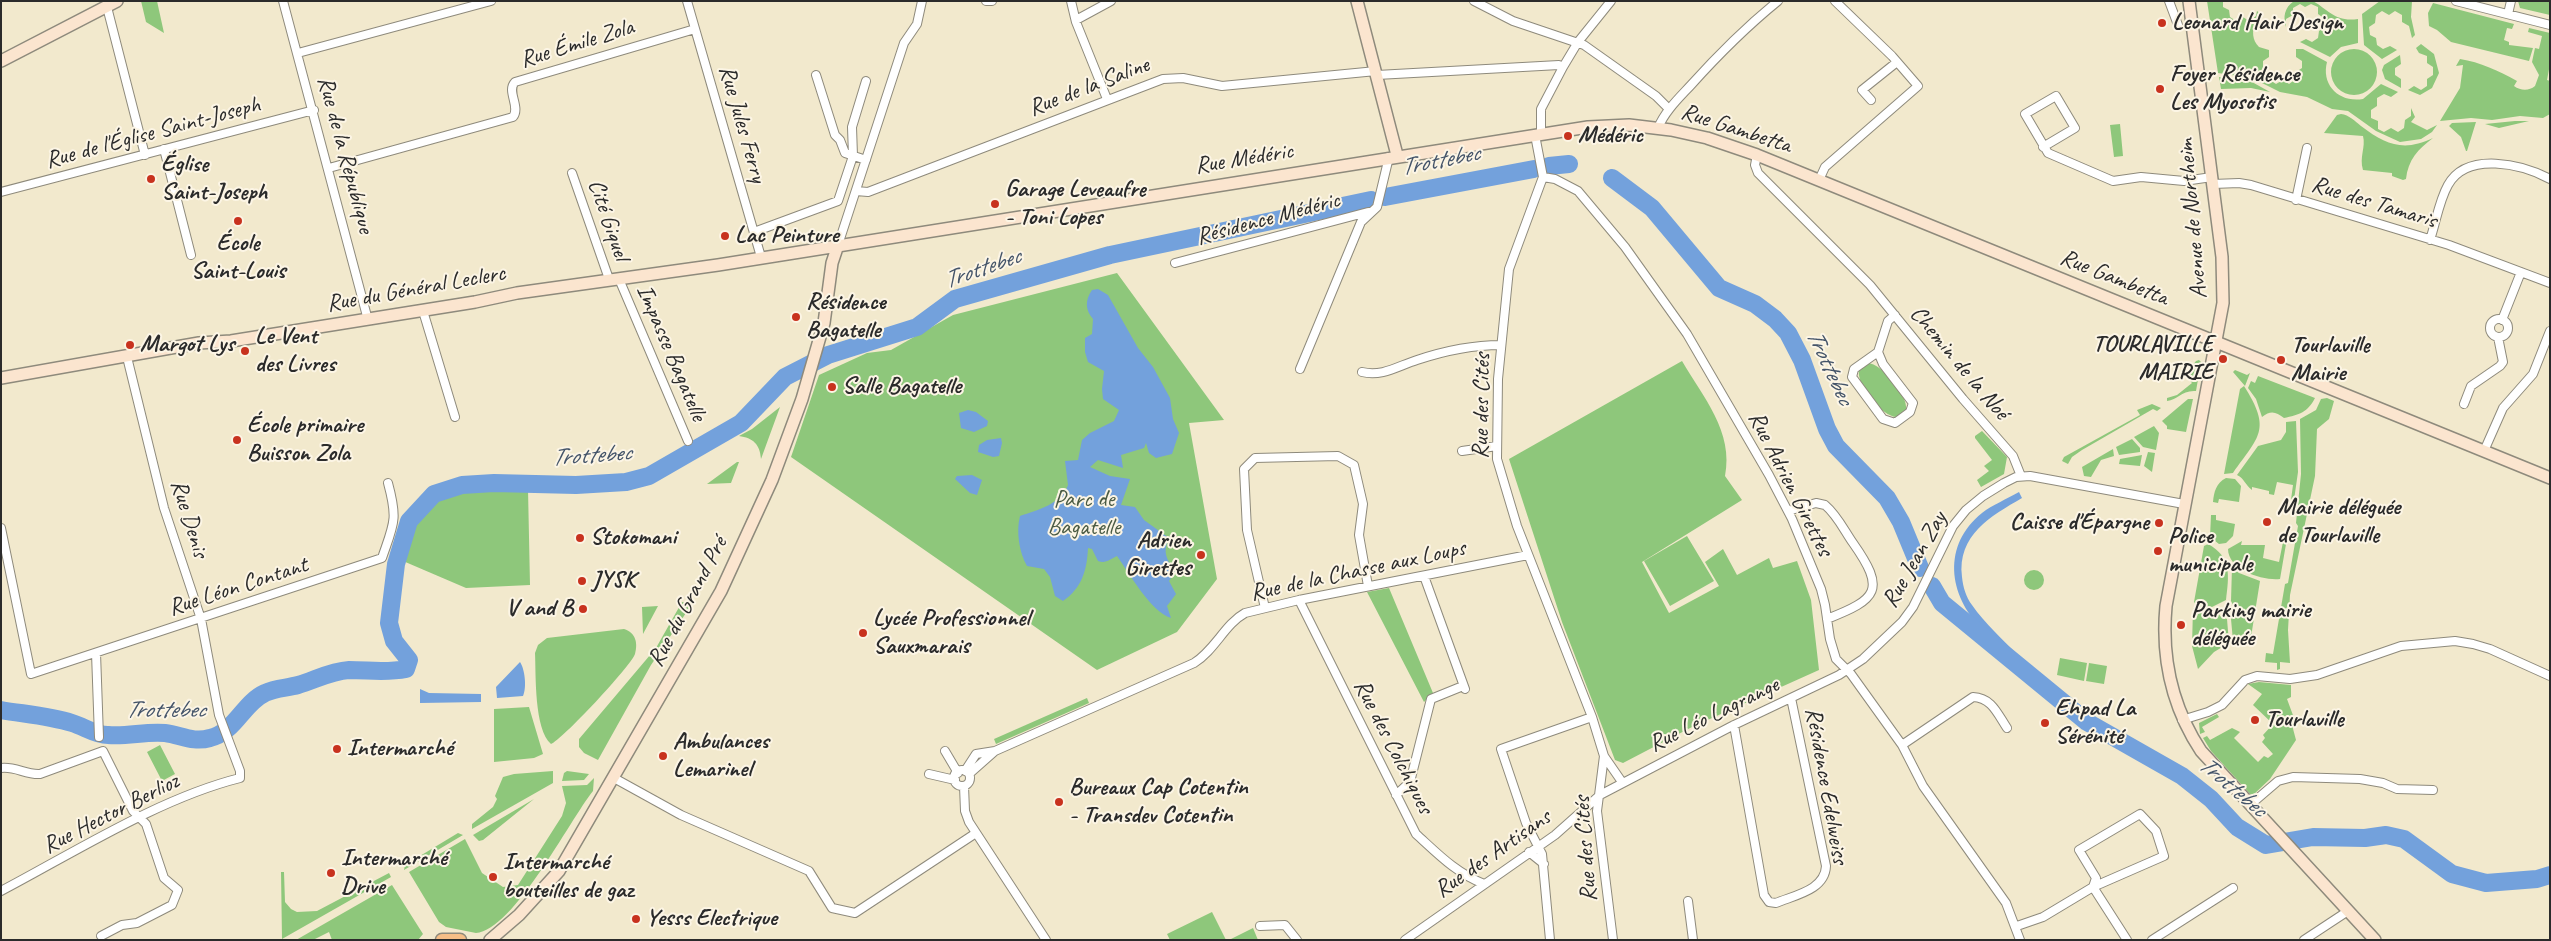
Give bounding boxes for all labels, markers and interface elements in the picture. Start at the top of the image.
place label: Leonard Hair Design [2172,9,2343,37]
street label: Rue Émile Zola [517,13,637,75]
marker: Leonard Hair Design [2156,17,2168,29]
street label: Rue de la Saline [1025,51,1153,123]
place label: Foyer Résidence Les Myosotis [2170,61,2299,117]
street label: Rue Jules Ferry [712,62,772,186]
street label: Rue de la République [310,73,380,237]
marker: Foyer Résidence Les Myosotis [2154,83,2166,95]
street label: Rue de l'Église Saint-Joseph [43,90,263,176]
street label: Rue Gambetta [1677,98,1795,160]
place label: Médéric [1578,122,1643,150]
marker: Médéric [1562,130,1574,142]
street label: Rue Médéric [1193,137,1295,181]
street label: Avenue de Northeim [2172,138,2214,300]
water label: Trottebec [1398,139,1482,183]
place label: Église Saint-Joseph [161,151,267,207]
street label: Rue des Tamaris [2308,170,2440,236]
marker: Église Saint-Joseph [145,173,157,185]
street label: Cité Giquel [581,176,635,264]
place label: Garage Leveaufre - Toni Lopes [1005,176,1146,232]
street label: Résidence Médéric [1193,186,1343,252]
marker: Garage Leveaufre - Toni Lopes [989,198,1001,210]
marker: École Saint-Louis [232,215,244,227]
place label: Lac Peinture [735,222,838,250]
place label: École Saint-Louis [191,230,285,286]
marker: Lac Peinture [719,230,731,242]
water label: Trottebec [939,242,1025,296]
street label: Rue Gambetta [2056,243,2172,313]
street label: Rue du Général Leclerc [324,259,508,319]
street label: Impasse Bagatelle [629,280,713,426]
place label: Résidence Bagatelle [806,289,885,345]
street label: Chemin de la Noé [1903,300,2015,426]
marker: Résidence Bagatelle [790,311,802,323]
place label: Le Vent des Livres [255,323,335,379]
water label: Trottebec [1799,325,1859,409]
place label: Margot Lys [140,331,234,359]
place label: TOURLAVILLE MAIRIE [2093,331,2213,387]
place label: Tourlaville Mairie [2291,332,2370,388]
marker: Margot Lys [124,339,136,351]
marker: Le Vent des Livres [239,345,251,357]
street label: Rue des Cités [1467,353,1497,459]
marker: TOURLAVILLE MAIRIE [2217,353,2229,365]
marker: Tourlaville Mairie [2275,354,2287,366]
place label: Salle Bagatelle [842,373,961,401]
marker: Salle Bagatelle [826,381,838,393]
street label: Rue Adrien Girettes [1741,407,1839,561]
place label: École primaire Buisson Zola [247,412,363,468]
marker: École primaire Buisson Zola [231,434,243,446]
water label: Trottebec [550,438,632,474]
street label: Rue Denis [164,477,214,561]
park label: Parc de Bagatelle [1048,486,1120,542]
place label: Mairie déléguée de Tourlaville [2277,494,2400,550]
street label: Rue Jean Zay [1876,507,1954,613]
place label: Caisse d'Épargne [2010,509,2149,537]
marker: Mairie déléguée de Tourlaville [2261,516,2273,528]
marker: Caisse d'Épargne [2153,517,2165,529]
place label: Police municipale [2168,523,2252,579]
place label: Stokomani [590,524,676,552]
place label: Adrien Girettes [1125,527,1191,583]
marker: Stokomani [574,532,586,544]
street label: Rue du Grand Pré [642,532,734,672]
street label: Rue de la Chasse aux Loups [1248,534,1468,608]
marker: Police municipale [2152,545,2164,557]
marker: Adrien Girettes [1195,549,1207,561]
street label: Rue Léon Contant [165,551,311,623]
place label: JYSK [592,567,635,595]
marker: JYSK [576,575,588,587]
place label: V and B [506,595,573,623]
place label: Parking mairie déléguée [2191,597,2310,653]
marker: V and B [577,603,589,615]
place label: Lycée Professionnel Sauxmarais [873,605,1029,661]
marker: Parking mairie déléguée [2175,619,2187,631]
marker: Lycée Professionnel Sauxmarais [857,627,869,639]
street label: Rue Léo Lagrange [1644,671,1784,759]
street label: Rue des Colchiques [1347,675,1439,819]
water label: Trottebec [125,695,205,725]
place label: Ehpad La Sérénité [2055,695,2135,751]
street label: Résidence Edelweiss [1798,705,1854,867]
place label: Tourlaville [2265,706,2344,734]
marker: Tourlaville [2249,714,2261,726]
marker: Ehpad La Sérénité [2039,717,2051,729]
place label: Ambulances Lemarinel [673,728,769,784]
place label: Intermarché [347,735,453,763]
marker: Intermarché [331,743,343,755]
marker: Ambulances Lemarinel [657,750,669,762]
water label: Trottebec [2192,750,2272,824]
street label: Rue Hector Berlioz [38,767,184,861]
place label: Bureaux Cap Cotentin - Transdev Cotentin [1069,774,1248,830]
street label: Rue des Cités [1568,795,1604,903]
marker: Bureaux Cap Cotentin - Transdev Cotentin [1053,796,1065,808]
street label: Rue des Artisans [1429,803,1557,905]
place label: Intermarché Drive [341,845,447,901]
place label: Intermarché bouteilles de gaz [503,849,633,905]
marker: Intermarché Drive [325,867,337,879]
marker: Intermarché bouteilles de gaz [487,871,499,883]
place label: Yesss Electrique [646,905,777,933]
marker: Yesss Electrique [630,913,642,925]

